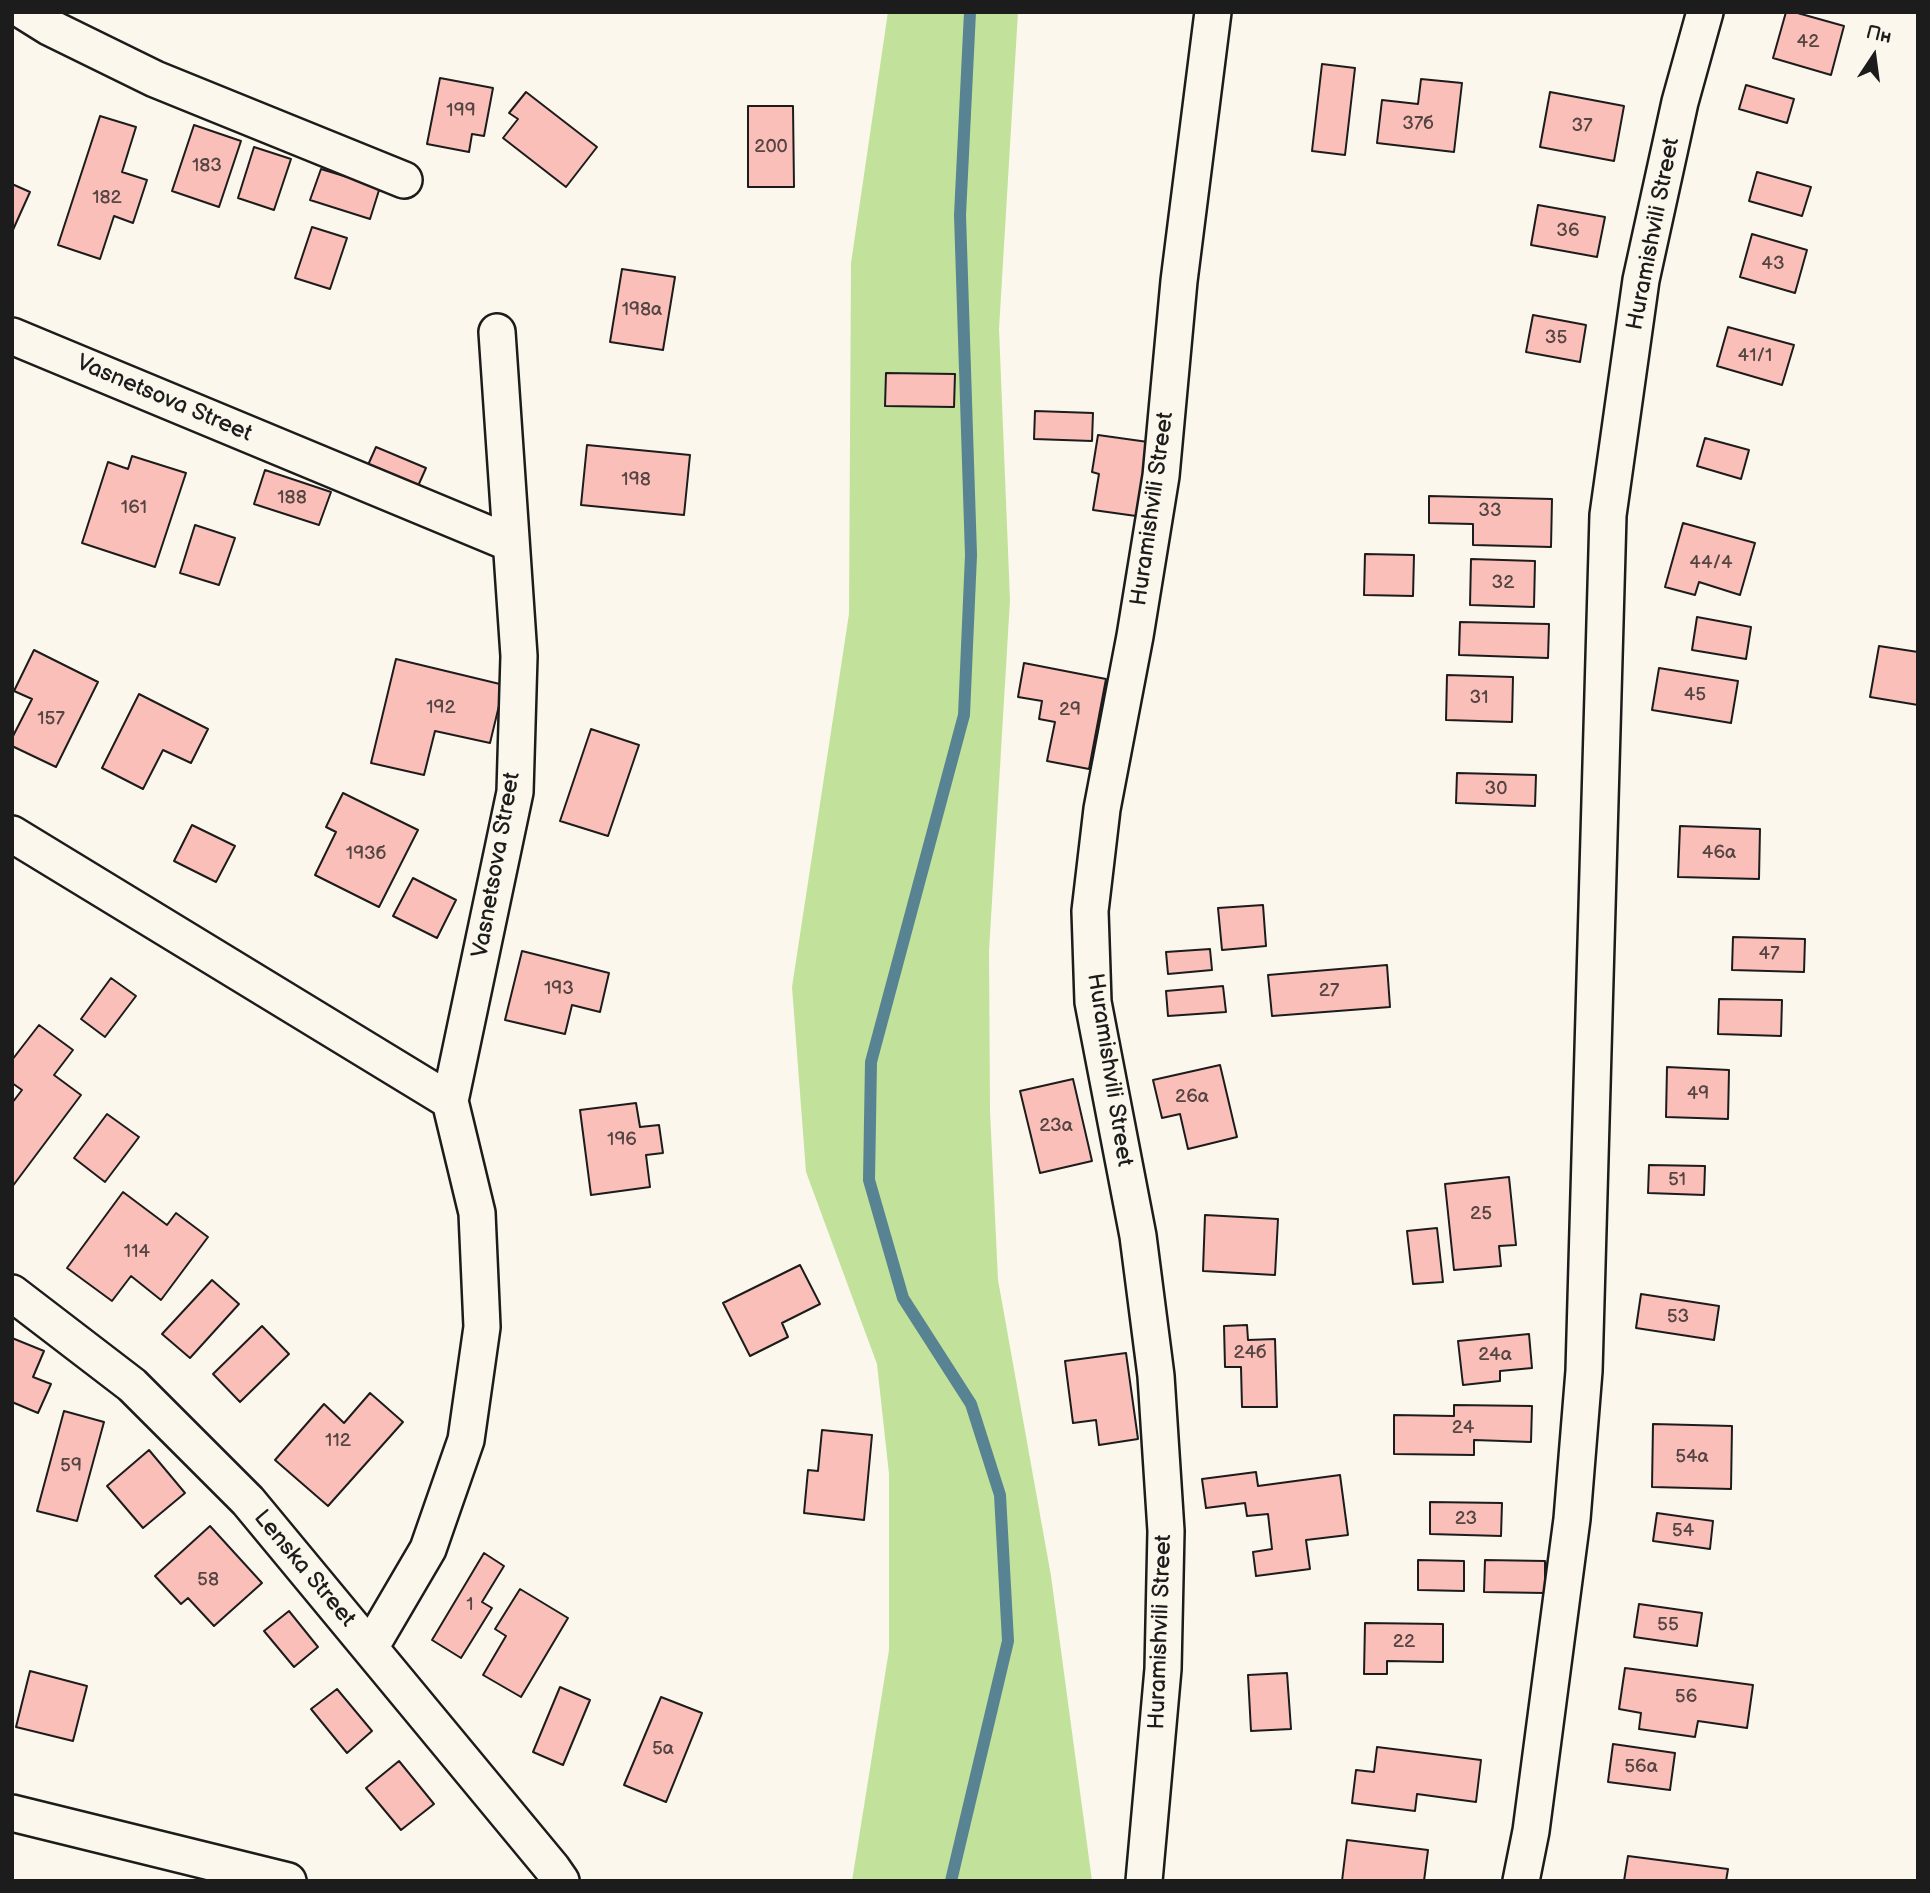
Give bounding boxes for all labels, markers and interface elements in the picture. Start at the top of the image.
north arrow [1839,21,1909,91]
text: Пн [1864,21,1894,49]
house number: 42 [1797,31,1819,53]
house number: 199 [446,100,476,122]
house number: 37б [1402,113,1434,135]
house number: 37 [1571,115,1593,137]
house number: 200 [754,136,788,158]
street label: Huramishvili Street [1622,136,1686,332]
house number: 183 [192,155,222,177]
house number: 182 [92,187,122,209]
house number: 36 [1556,220,1580,242]
house number: 43 [1761,253,1785,275]
house number: 198а [622,299,662,321]
house number: 35 [1545,327,1567,349]
house number: 41/1 [1738,345,1772,367]
street label: Vasnetsova Street [72,350,256,448]
street label: Huramishvili Street [1126,410,1180,608]
house number: 198 [621,469,651,491]
house number: 188 [277,487,307,509]
house number: 161 [121,497,147,519]
house number: 33 [1478,500,1502,522]
house number: 44/4 [1689,552,1733,574]
house number: 32 [1492,572,1514,594]
house number: 45 [1684,684,1706,706]
house number: 31 [1469,687,1489,709]
house number: 192 [426,697,456,719]
house number: 29 [1059,699,1081,721]
house number: 157 [37,708,65,730]
street label: Vasnetsova Street [467,770,527,960]
house number: 30 [1485,778,1507,800]
house number: 46а [1702,842,1736,864]
house number: 193б [346,843,386,865]
house number: 47 [1759,943,1779,965]
street label: Huramishvili Street [1080,971,1138,1169]
house number: 193 [544,978,574,1000]
house number: 27 [1319,980,1339,1002]
house number: 49 [1687,1083,1709,1105]
house number: 26а [1175,1086,1209,1108]
house number: 23а [1039,1115,1073,1137]
house number: 196 [607,1129,637,1151]
house number: 51 [1668,1169,1686,1191]
house number: 25 [1470,1203,1492,1225]
house number: 114 [124,1241,150,1263]
house number: 53 [1667,1306,1689,1328]
house number: 24б [1234,1342,1266,1364]
house number: 24а [1478,1344,1512,1366]
house number: 24 [1452,1417,1474,1439]
house number: 112 [325,1430,351,1452]
house number: 54а [1675,1446,1709,1468]
house number: 59 [60,1455,82,1477]
street label: Lenska Street [247,1505,361,1633]
house number: 23 [1455,1508,1477,1530]
house number: 54 [1672,1520,1694,1542]
street label: Huramishvili Street [1144,1534,1178,1730]
house number: 58 [197,1569,219,1591]
house number: 1 [466,1594,474,1616]
house number: 55 [1657,1614,1679,1636]
house number: 22 [1393,1631,1415,1653]
house number: 56 [1675,1686,1697,1708]
house number: 5а [652,1738,674,1760]
house number: 56а [1624,1756,1658,1778]

